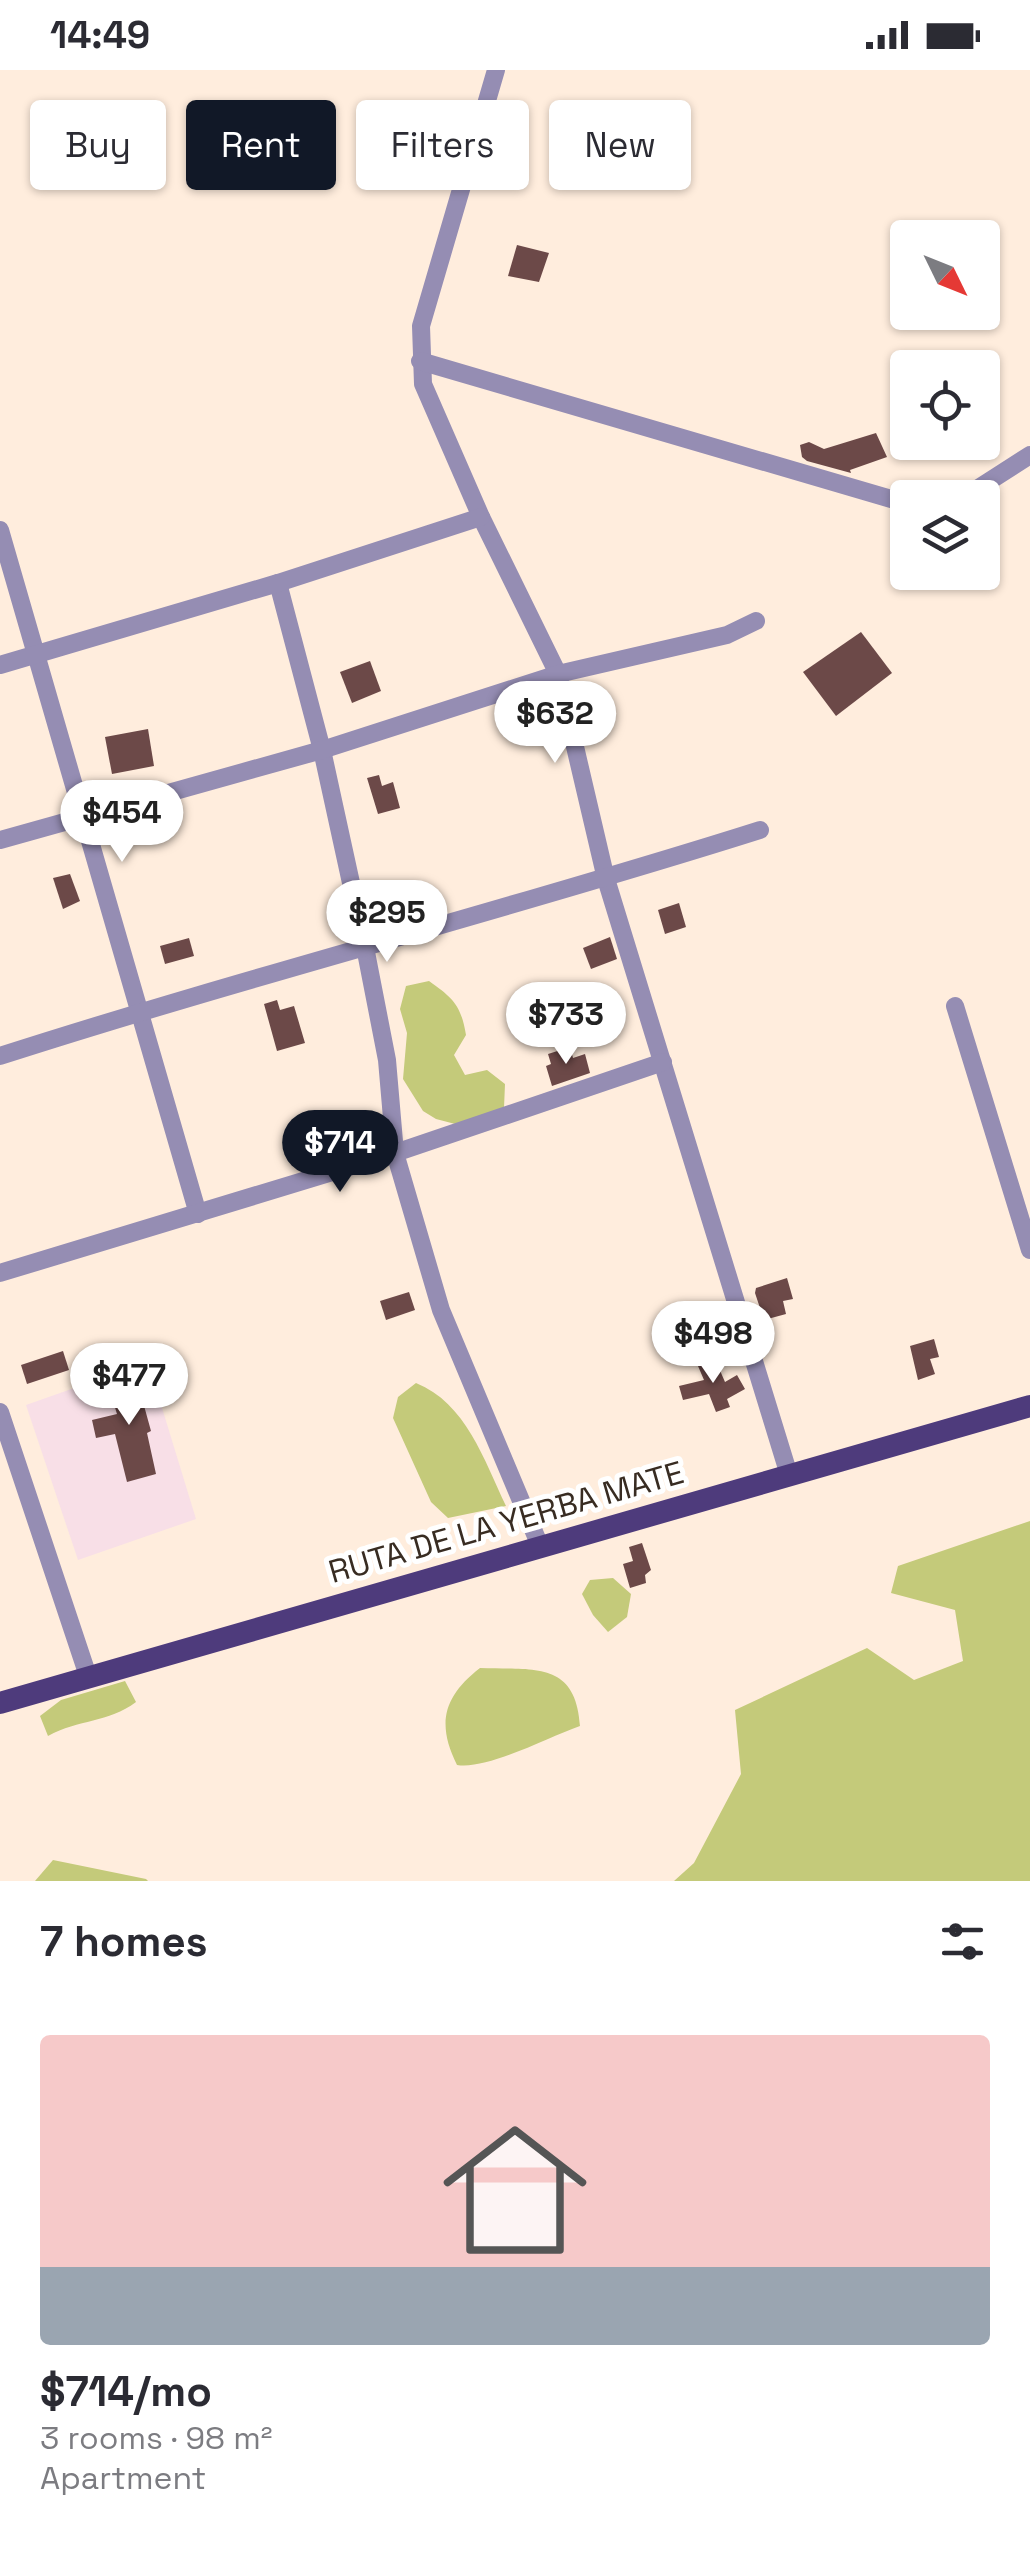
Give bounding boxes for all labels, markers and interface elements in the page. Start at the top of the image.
text: 14:49 [50,11,150,59]
chip: Buy [30,100,166,190]
chip: Rent [186,100,336,190]
chip: Filters [356,100,529,190]
chip: New [549,100,691,190]
north arrow [890,220,1000,330]
map controls [890,220,1000,590]
button: locate [890,350,1000,460]
button: layers [890,480,1000,590]
pin: $632 [496,681,614,766]
text: $632 [516,693,594,733]
pin: $454 [63,780,181,865]
text: $454 [82,792,162,832]
pin: $295 [328,880,446,965]
text: $295 [348,892,426,932]
pin: $733 [507,982,625,1067]
text: $733 [528,994,604,1034]
pin: $714 [281,1110,399,1195]
text: $714 [304,1122,376,1162]
pin: $498 [654,1301,772,1386]
text: $498 [674,1313,752,1353]
pin: $477 [70,1343,188,1428]
text: $477 [92,1355,166,1395]
street label: RUTA DE LA YERBA MATE [324,1452,688,1592]
icon: filters [935,1914,990,1969]
text: 7 homes [40,1915,208,1968]
icon: home [425,2100,605,2280]
text: $714/mo [40,2365,212,2418]
text: 3 rooms · 98 m² [40,2418,272,2458]
text: Apartment [40,2458,206,2498]

